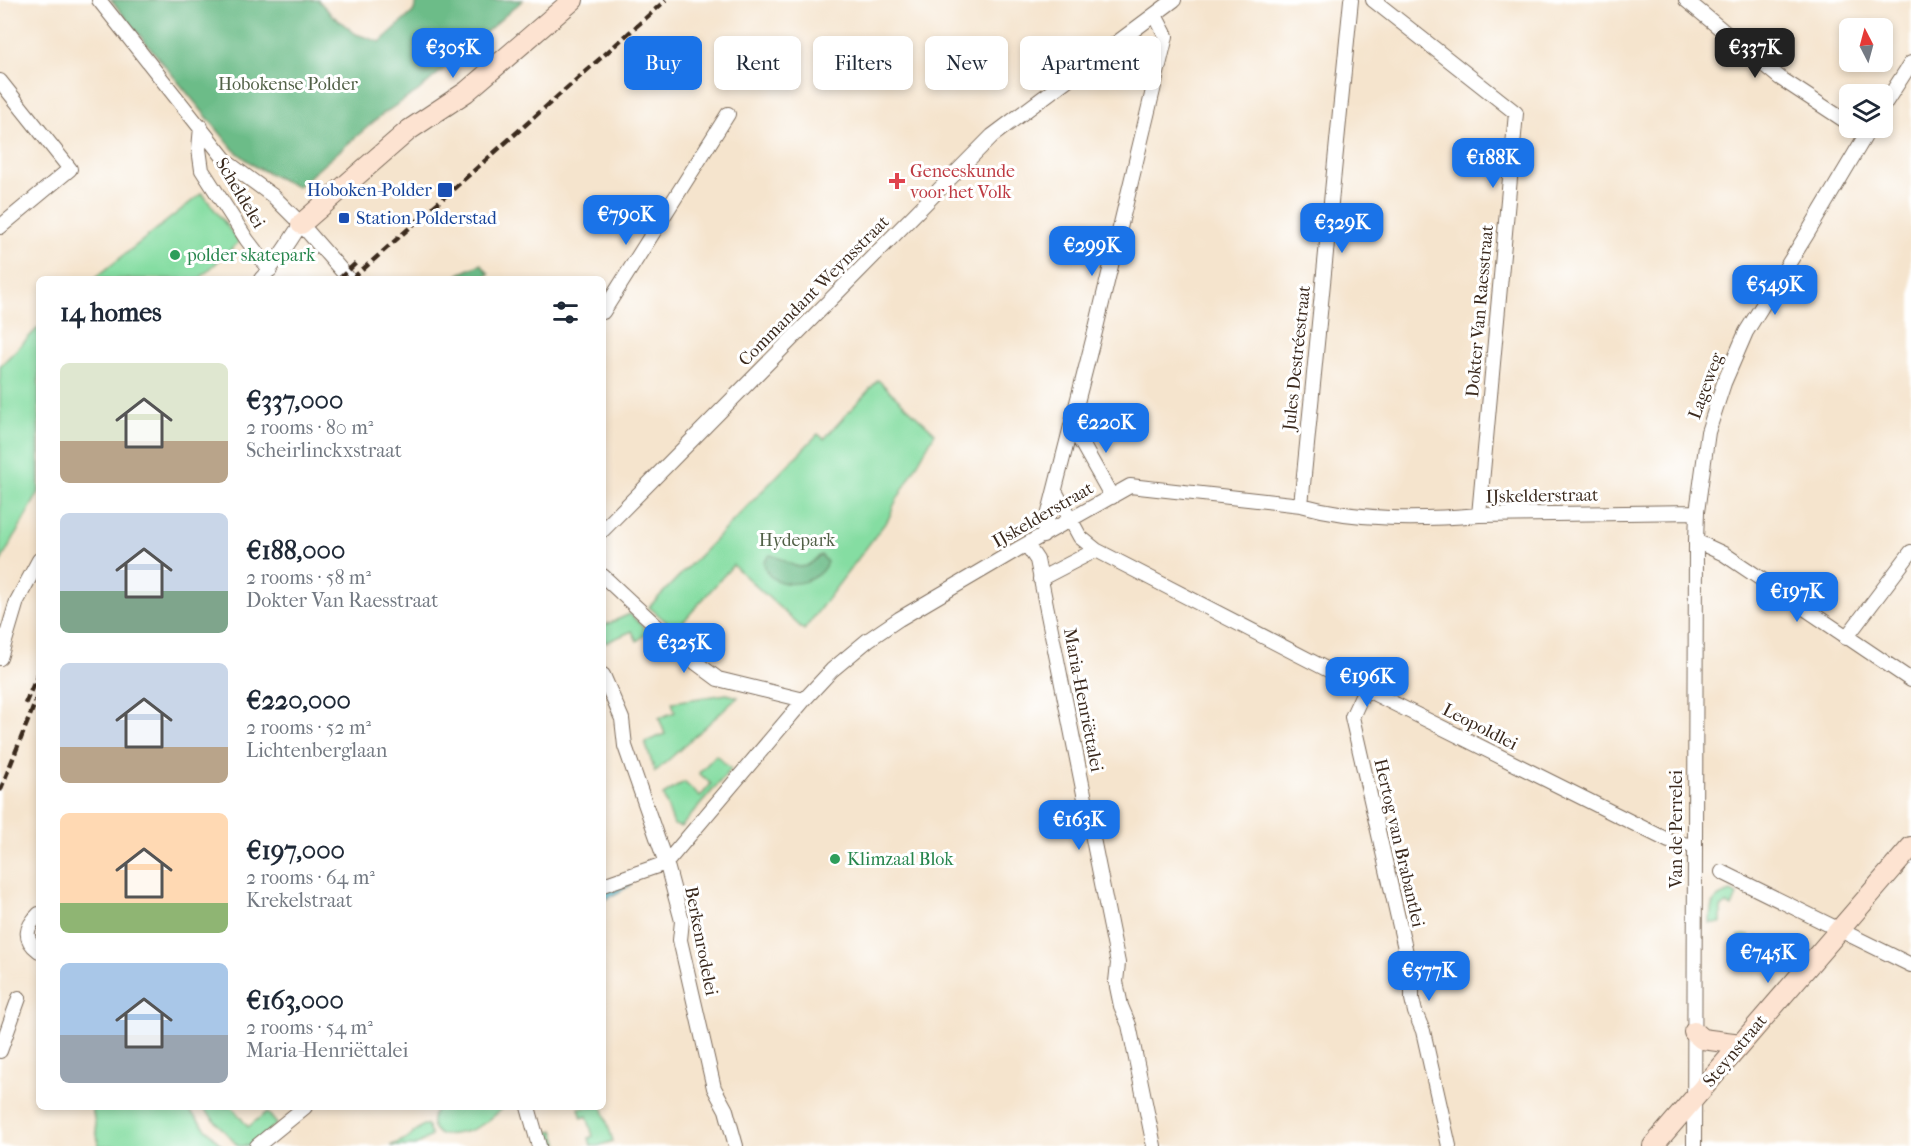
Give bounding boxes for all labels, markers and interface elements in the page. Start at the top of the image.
north arrow [1839,18,1893,72]
map controls [1839,18,1893,138]
pin: €305K [411,28,495,79]
pin: €337K [1713,28,1797,79]
text: €305K [426,36,480,59]
chip: Buy [624,36,702,90]
chip: Rent [714,36,801,90]
chip: Filters [813,36,913,90]
chip: New [925,36,1008,90]
chip: Apartment [1020,36,1161,90]
text: €337K [1729,36,1781,59]
park label: Hobokense Polder [218,74,358,95]
button: layers [1839,84,1893,138]
pin: €188K [1451,138,1535,189]
text: €188K [1466,146,1520,169]
street label: Scheldelei [211,154,270,233]
place label: Geneeskunde voor het Volk [910,161,1015,203]
marker: Geneeskunde voor het Volk [888,172,906,190]
place label: Hoboken-Polder [307,180,432,201]
marker: Hoboken-Polder [436,181,454,199]
pin: €790K [584,195,668,246]
text: €790K [597,203,655,226]
pin: €329K [1300,203,1384,254]
place label: Station Polderstad [356,208,497,229]
marker: Station Polderstad [337,211,351,225]
street label: Commandant Weynsstraat [734,211,894,371]
text: €329K [1314,211,1370,234]
street label: Dokter Van Raesstraat [1462,223,1498,398]
pin: €299K [1050,226,1134,277]
text: €299K [1063,234,1121,257]
place label: polder skatepark [186,245,316,266]
marker: polder skatepark [168,248,182,262]
pin: €549K [1733,265,1817,316]
text: €549K [1746,273,1804,296]
street label: Jules Destréestraat [1279,284,1315,434]
icon: filters [549,296,582,329]
text: 14 homes [60,297,162,328]
street label: Lageweg [1684,350,1728,422]
text: €337,000 [246,385,343,416]
icon: home [108,387,180,459]
pin: €220K [1064,403,1148,454]
text: €220K [1077,411,1135,434]
text: 2 rooms · 80 m² [246,416,373,439]
text: Scheirlinckxstraat [246,439,402,462]
street label: IJskelderstraat [989,477,1098,552]
street label: IJskelderstraat [1485,485,1599,507]
park label: Hydepark [759,530,836,551]
text: €188,000 [246,535,345,566]
icon: home [108,537,180,609]
text: 2 rooms · 58 m² [246,566,371,589]
pin: €197K [1755,572,1839,623]
text: €197K [1770,580,1824,603]
text: Dokter Van Raesstraat [246,589,438,612]
pin: €325K [642,623,726,674]
street label: Maria-Henriëttalei [1059,626,1107,774]
text: €325K [657,631,711,654]
pin: €196K [1325,657,1409,708]
text: €196K [1340,665,1394,688]
text: €220,000 [246,685,351,716]
icon: home [108,687,180,759]
street label: Leopoldlei [1439,699,1522,755]
text: 2 rooms · 52 m² [246,716,371,739]
text: Lichtenberglaan [246,739,387,762]
street label: Hertog van Brabantlei [1369,757,1429,930]
street label: Van de Perrelei [1666,769,1687,889]
pin: €163K [1037,800,1121,851]
text: €163K [1053,808,1105,831]
text: €197,000 [246,835,345,866]
icon: home [108,837,180,909]
place label: Klimzaal Blok [847,849,954,870]
marker: Klimzaal Blok [828,852,842,866]
text: 2 rooms · 64 m² [246,866,375,889]
street label: Berkenrodelei [680,885,722,998]
text: Krekelstraat [246,889,353,912]
pin: €745K [1726,933,1810,984]
text: €745K [1740,941,1796,964]
pin: €577K [1387,951,1471,1002]
text: €577K [1402,959,1456,982]
text: €163,000 [246,985,344,1016]
icon: home [108,987,180,1059]
street label: Steynstraat [1699,1010,1772,1092]
text: 2 rooms · 54 m² [246,1016,373,1039]
text: Maria-Henriëttalei [246,1039,408,1062]

